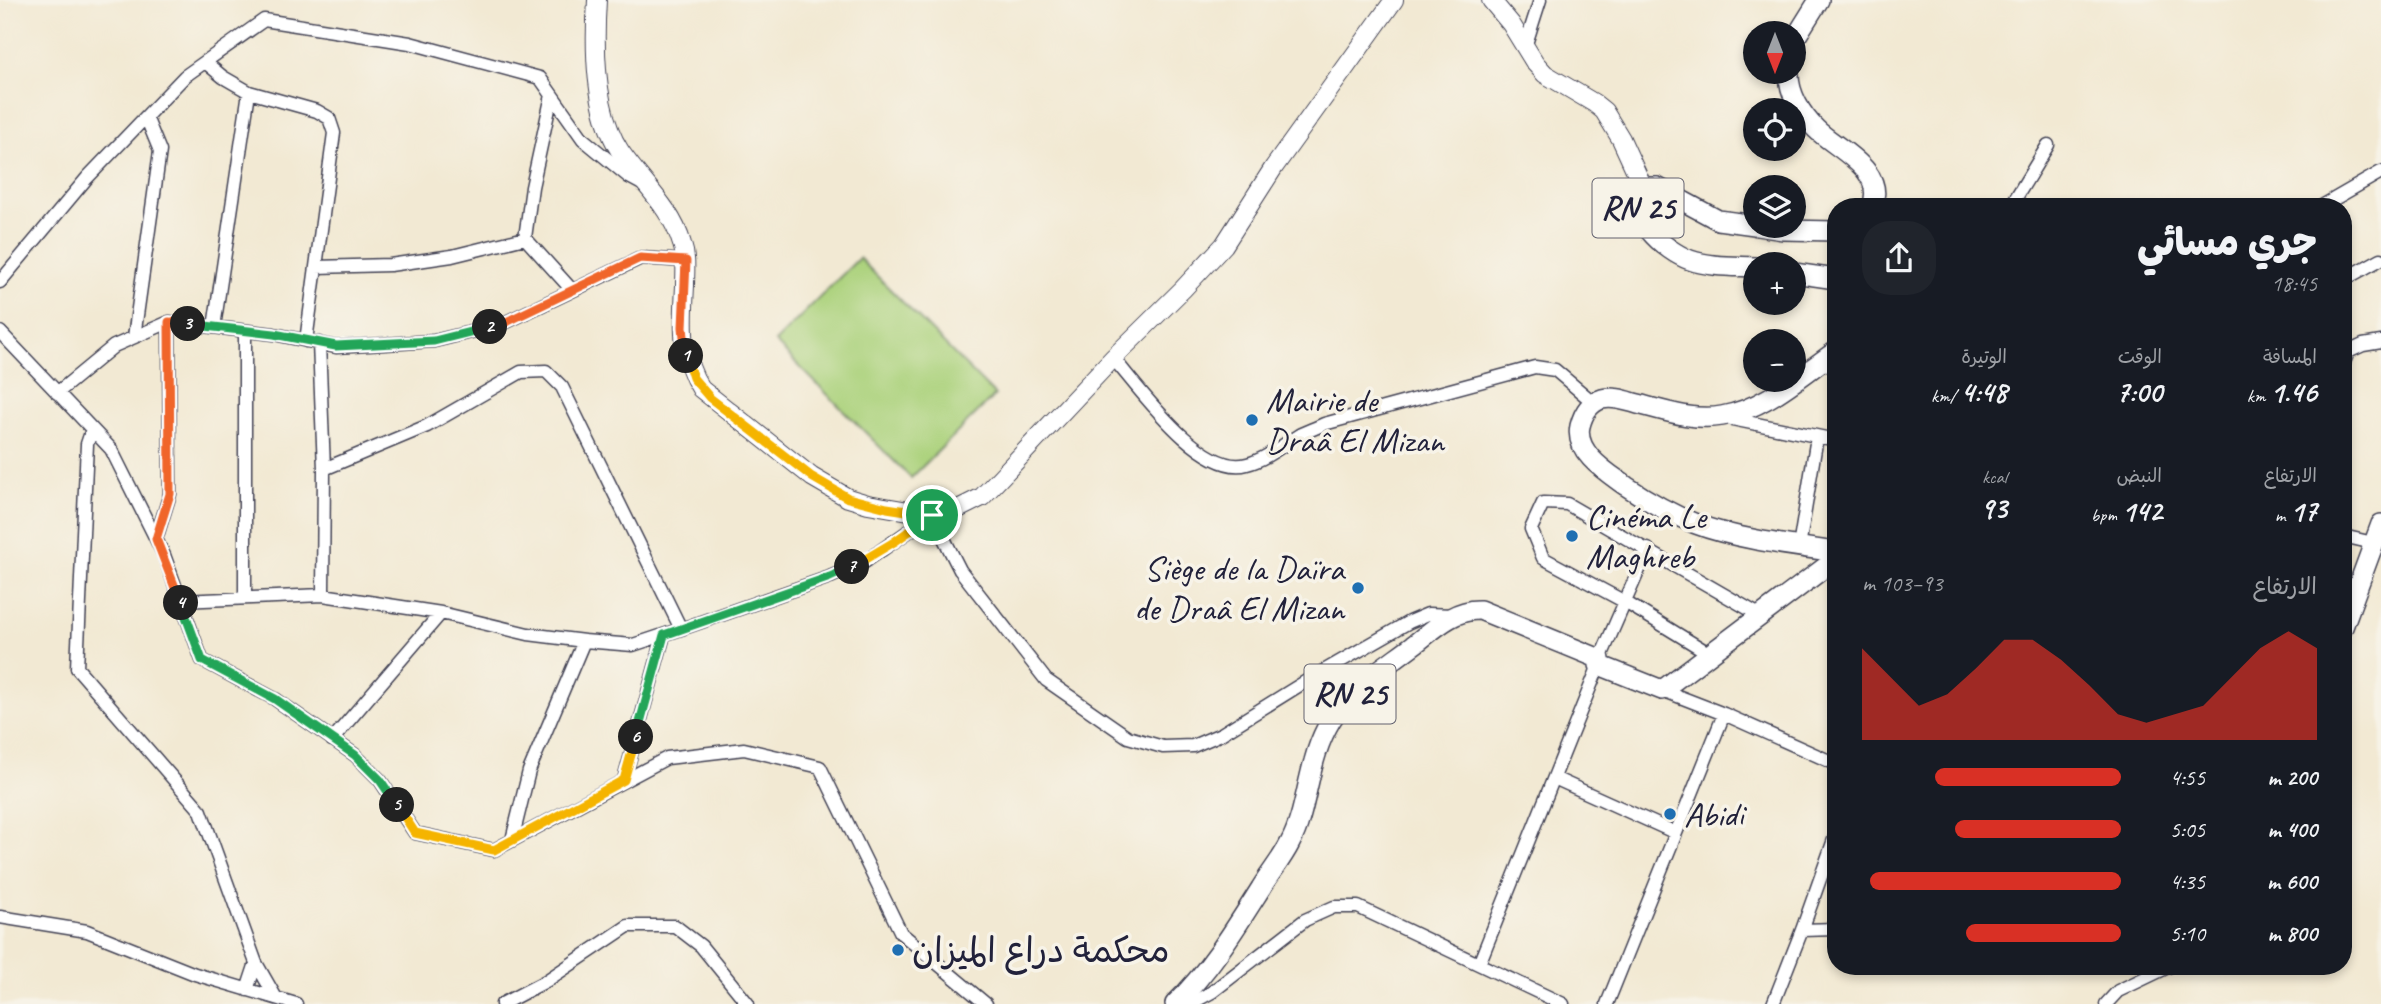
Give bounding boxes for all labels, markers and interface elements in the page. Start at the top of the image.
north arrow [1743,21,1806,84]
map controls [1743,21,1806,392]
button: locate [1743,98,1806,161]
button: layers [1743,175,1806,238]
road number: RN 25 [1592,178,1684,238]
text: جري مسائي [2137,219,2317,266]
button: share [1862,221,1936,295]
button: + [1743,252,1806,315]
text: 18:45 [2271,269,2317,298]
pin: 3 [170,306,206,342]
pin: 2 [472,310,508,344]
text: 3 [183,311,192,335]
text: 2 [485,314,494,338]
button: − [1743,329,1806,392]
pin: 1 [668,338,704,374]
text: 1 [681,343,690,367]
text: الوتيرة [1961,345,2007,369]
text: الوقت [2118,345,2162,369]
text: المسافة [2263,345,2317,369]
text: 4:48 [1961,373,2007,411]
text: 7:00 [2116,373,2162,411]
text: 1.46 [2270,373,2317,411]
place label: Mairie de Draâ El Mizan [1266,378,1446,463]
text: /km [1931,384,1961,408]
text: km [2247,384,2270,408]
marker: Mairie de Draâ El Mizan [1244,412,1260,428]
text: النبض [2117,464,2162,488]
text: الارتفاع [2264,464,2317,488]
text: kcal [1982,465,2007,489]
pin [902,485,962,545]
text: 93 [1980,489,2007,527]
text: 142 [2122,492,2162,530]
text: 17 [2290,492,2317,530]
place label: Cinéma Le Maghreb [1586,494,1708,579]
icon: arrive [913,496,951,534]
text: bpm [2091,503,2122,527]
text: m [2275,503,2290,527]
marker: Cinéma Le Maghreb [1564,528,1580,544]
place label: Siège de la Daïra de Draâ El Mizan [1134,546,1347,631]
pin: 7 [834,550,870,584]
text: 7 [847,554,856,578]
text: 93–103 m [1862,569,1943,598]
text: الارتفاع [2253,572,2317,601]
marker: Siège de la Daïra de Draâ El Mizan [1350,580,1366,596]
pin: 4 [164,586,198,620]
text: 4 [176,590,185,614]
road number: RN 25 [1304,664,1396,723]
pin: 6 [618,720,654,754]
text: 6 [631,724,640,748]
text: 4:55 [2169,763,2205,792]
text: 200 m [2267,763,2317,792]
pin: 5 [380,788,414,822]
text: 5 [392,792,401,816]
place label: Abidi [1684,792,1748,837]
marker: Abidi [1662,806,1678,822]
text: 5:05 [2169,815,2205,844]
text: 400 m [2267,815,2317,844]
text: 4:35 [2169,867,2205,896]
text: 600 m [2267,867,2317,896]
text: 5:10 [2169,919,2205,948]
text: 800 m [2267,919,2317,948]
place label: محكمة دراع الميزان [912,928,1170,975]
marker: محكمة دراع الميزان [890,942,906,958]

